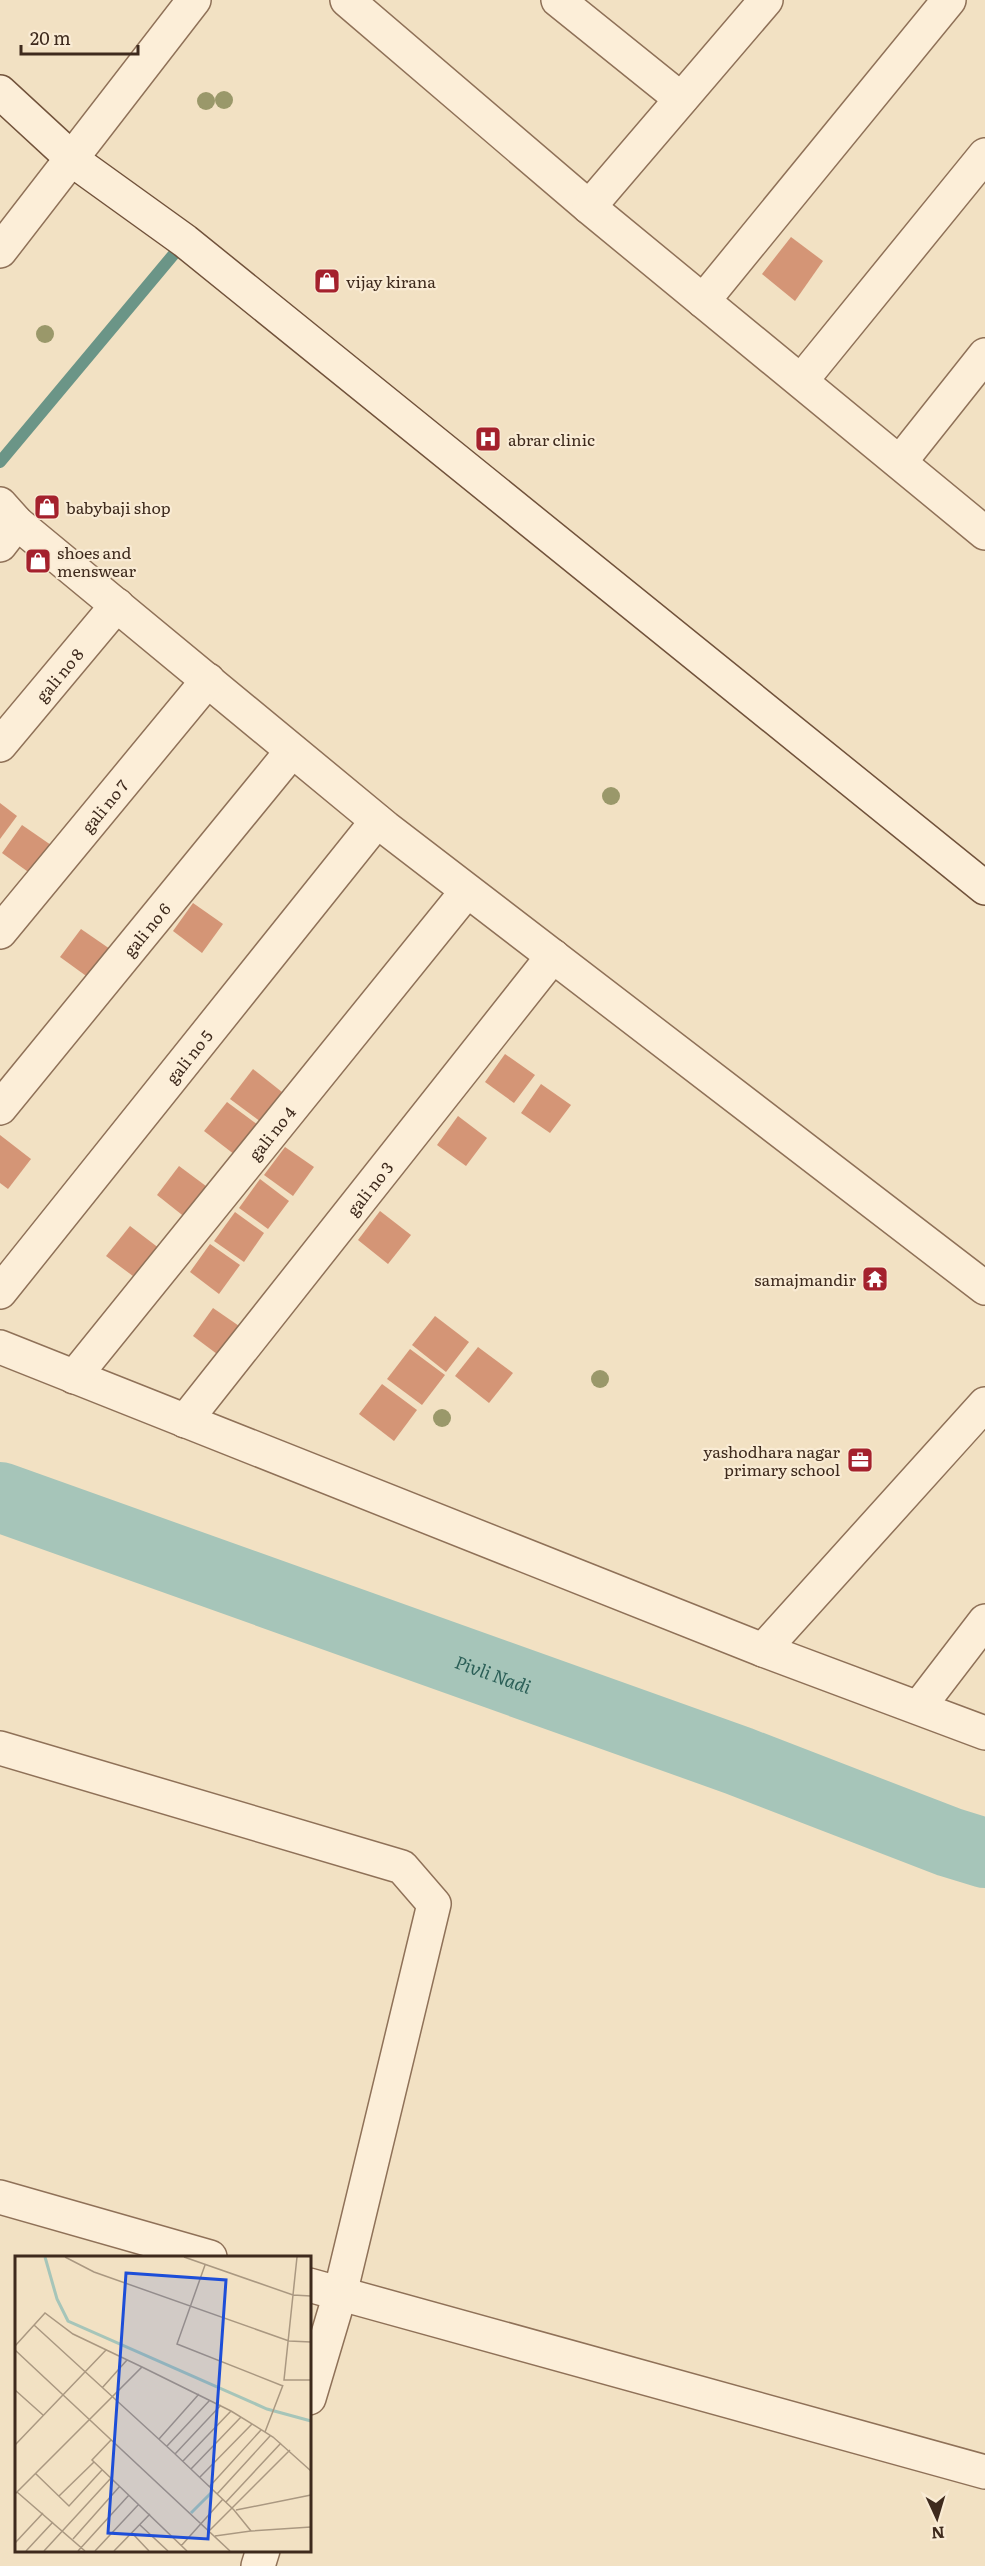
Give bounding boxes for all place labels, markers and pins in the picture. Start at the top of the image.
shop icon: vijay kirana [312,266,342,296]
place label: vijay kirana [346,269,436,293]
hospital icon: abrar clinic [473,424,503,454]
place label: abrar clinic [508,427,595,451]
shop icon: babybaji shop [32,492,62,522]
place label: babybaji shop [66,495,171,519]
place label: shoes and menswear [57,540,137,582]
shop icon: shoes and menswear [23,546,53,576]
temple icon: samajmandir [860,1264,890,1294]
place label: samajmandir [754,1267,856,1291]
place label: yashodhara nagar primary school [703,1439,840,1481]
office icon: yashodhara nagar primary school [845,1445,875,1475]

